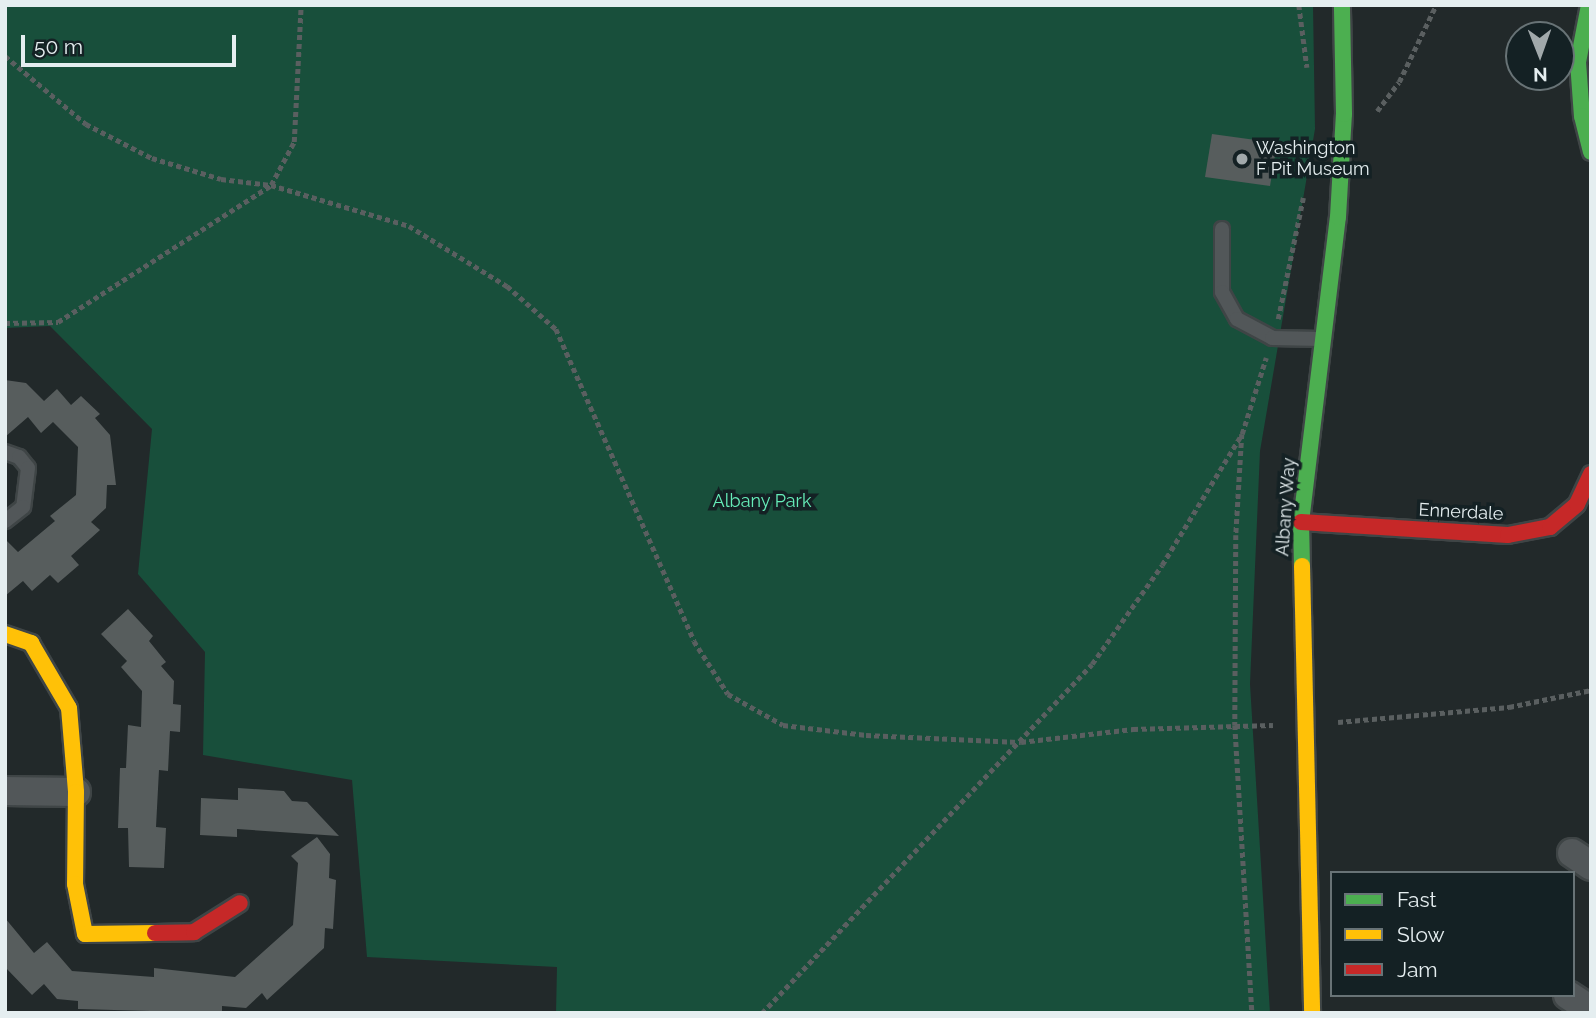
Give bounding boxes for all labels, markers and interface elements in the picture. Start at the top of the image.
scale bar [24,21,240,65]
north arrow [1505,21,1575,91]
text: 50 m [34,34,83,59]
text: N [1533,64,1548,86]
place label: Washington F Pit Museum [1256,138,1370,180]
marker: Washington F Pit Museum [1234,151,1250,167]
street label: Albany Way [1272,456,1300,558]
park label: Albany Park [712,490,812,512]
street label: Ennerdale [1418,499,1504,525]
legend [1330,871,1575,997]
text: Fast [1397,887,1437,912]
text: Slow [1397,922,1445,947]
text: Jam [1397,957,1438,982]

